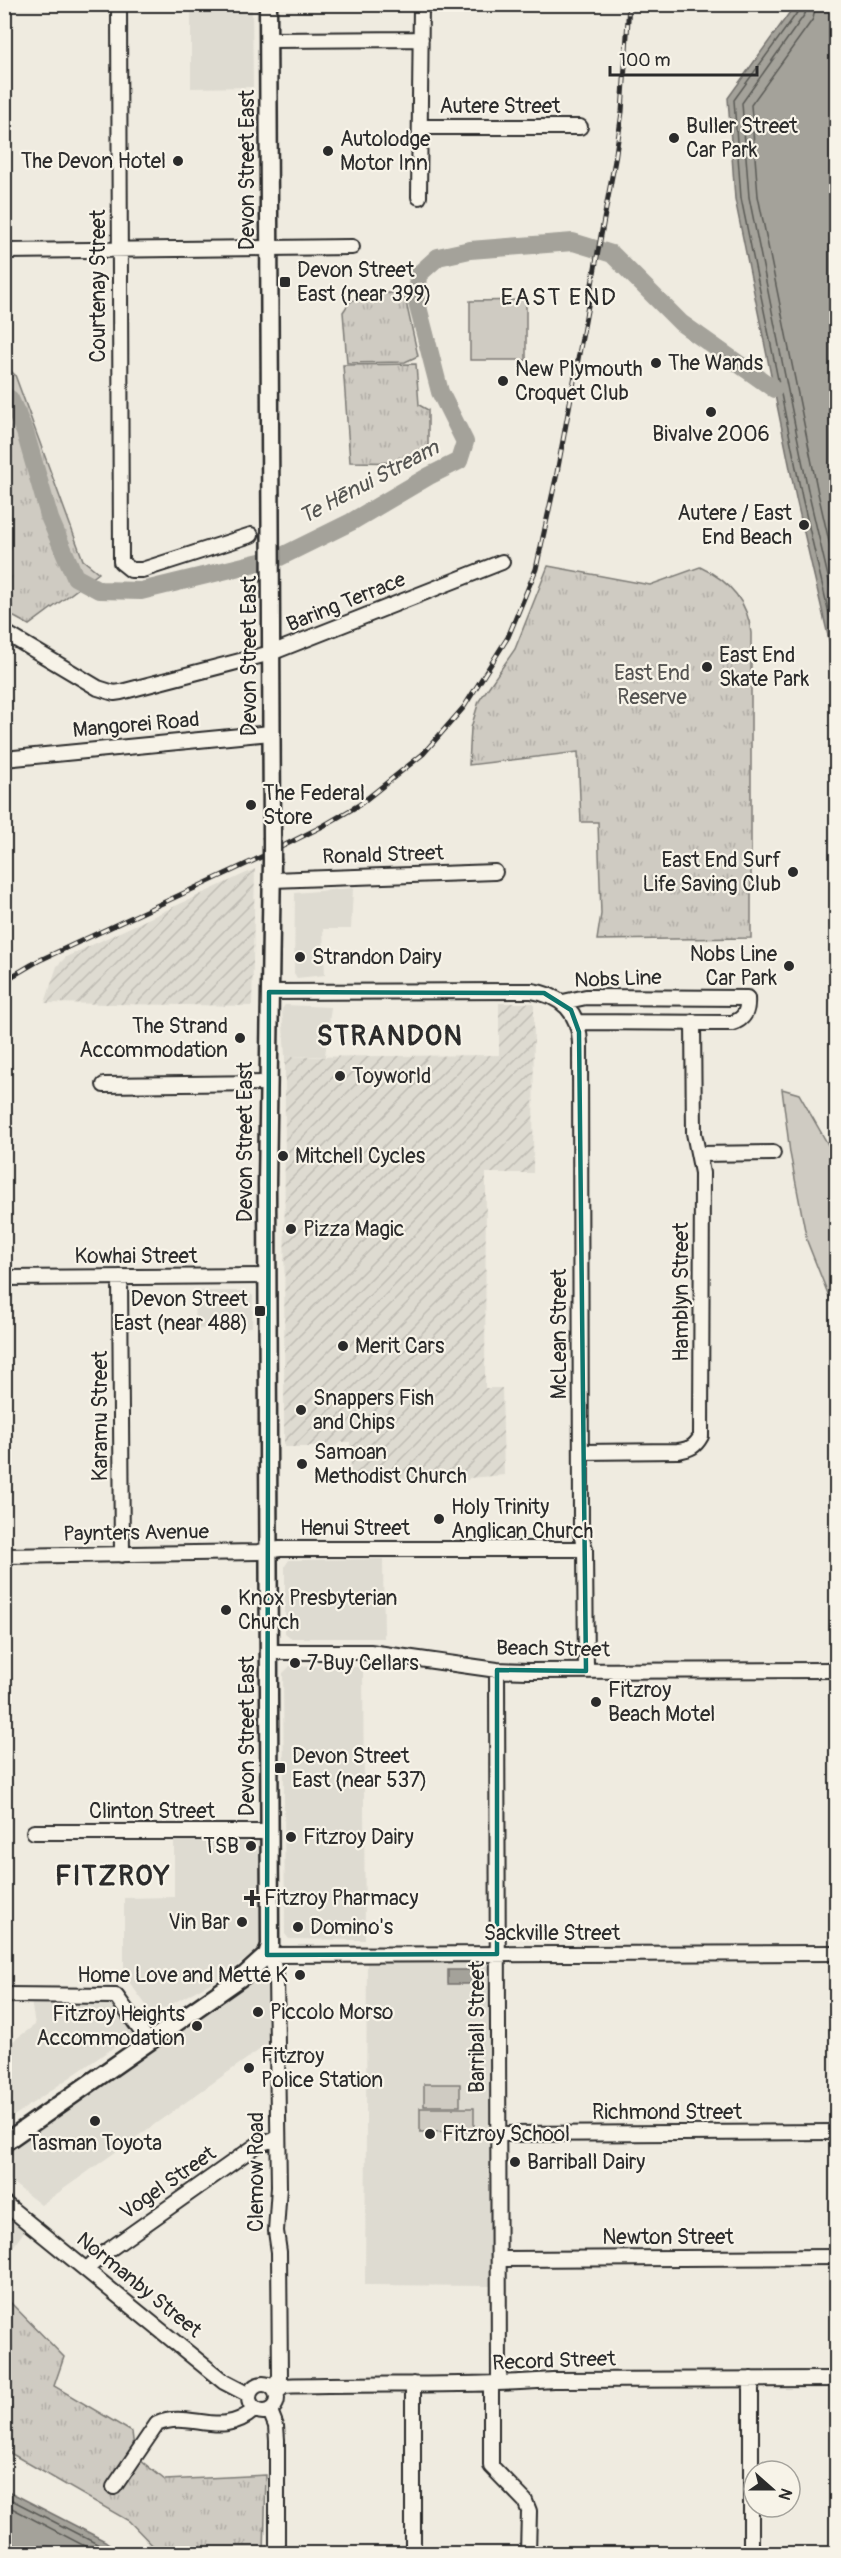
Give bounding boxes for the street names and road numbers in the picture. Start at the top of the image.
street label: Devon Street East [234,89,261,250]
street label: Autere Street [439,93,561,120]
street label: Courtenay Street [85,209,112,362]
street label: Baring Terrace [282,566,410,638]
street label: Devon Street East [236,575,263,736]
street label: Mangorei Road [71,706,201,744]
street label: Ronald Street [322,839,445,871]
street label: Nobs Line [574,964,663,994]
street label: Devon Street East [232,1061,259,1222]
street label: Hamblyn Street [668,1222,695,1362]
street label: Kowhai Street [75,1243,198,1270]
street label: McLean Street [546,1268,573,1399]
street label: Karamu Street [87,1350,114,1481]
street label: Henui Street [300,1515,411,1542]
street label: Paynters Avenue [63,1518,210,1548]
street label: Beach Street [496,1635,611,1664]
street label: Devon Street East [234,1655,261,1816]
street label: Clinton Street [89,1798,216,1825]
street label: Sackville Street [484,1920,621,1947]
street label: Barriball Street [464,1960,491,2093]
street label: Richmond Street [592,2099,742,2126]
street label: Clemow Road [243,2112,270,2232]
street label: Vogel Street [115,2140,222,2226]
street label: Newton Street [602,2224,734,2251]
street label: Normanby Street [71,2226,208,2344]
street label: Record Street [492,2345,617,2377]

